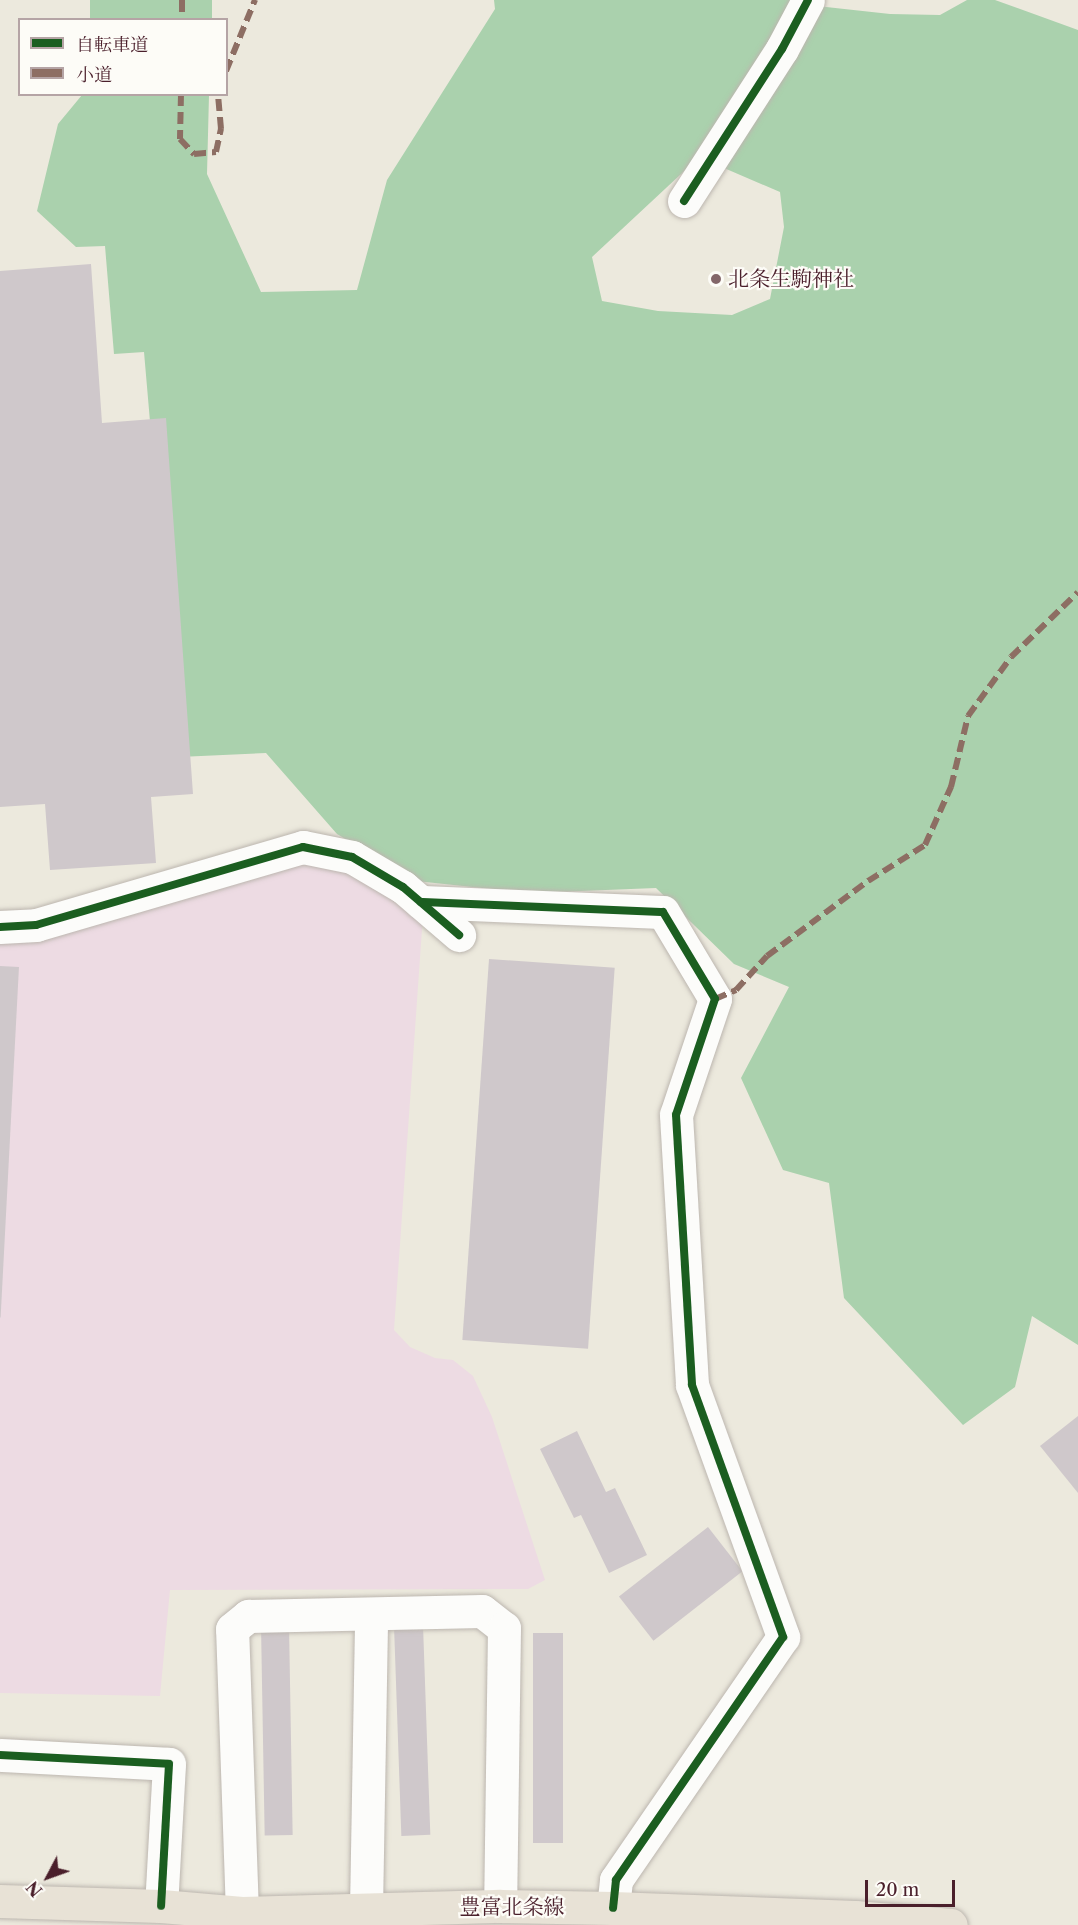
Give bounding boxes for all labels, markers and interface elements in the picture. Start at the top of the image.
legend [18,18,228,96]
text: 自転車道 [76,34,148,56]
text: 小道 [76,64,112,86]
place label: 北条生駒神社 [728,266,854,292]
marker: 北条生駒神社 [709,272,723,286]
north arrow [18,1847,78,1907]
scale bar [868,1868,958,1906]
text: N [22,1877,47,1901]
text: 20 m [876,1879,919,1901]
street label: 豊富北条線 [460,1894,564,1920]

